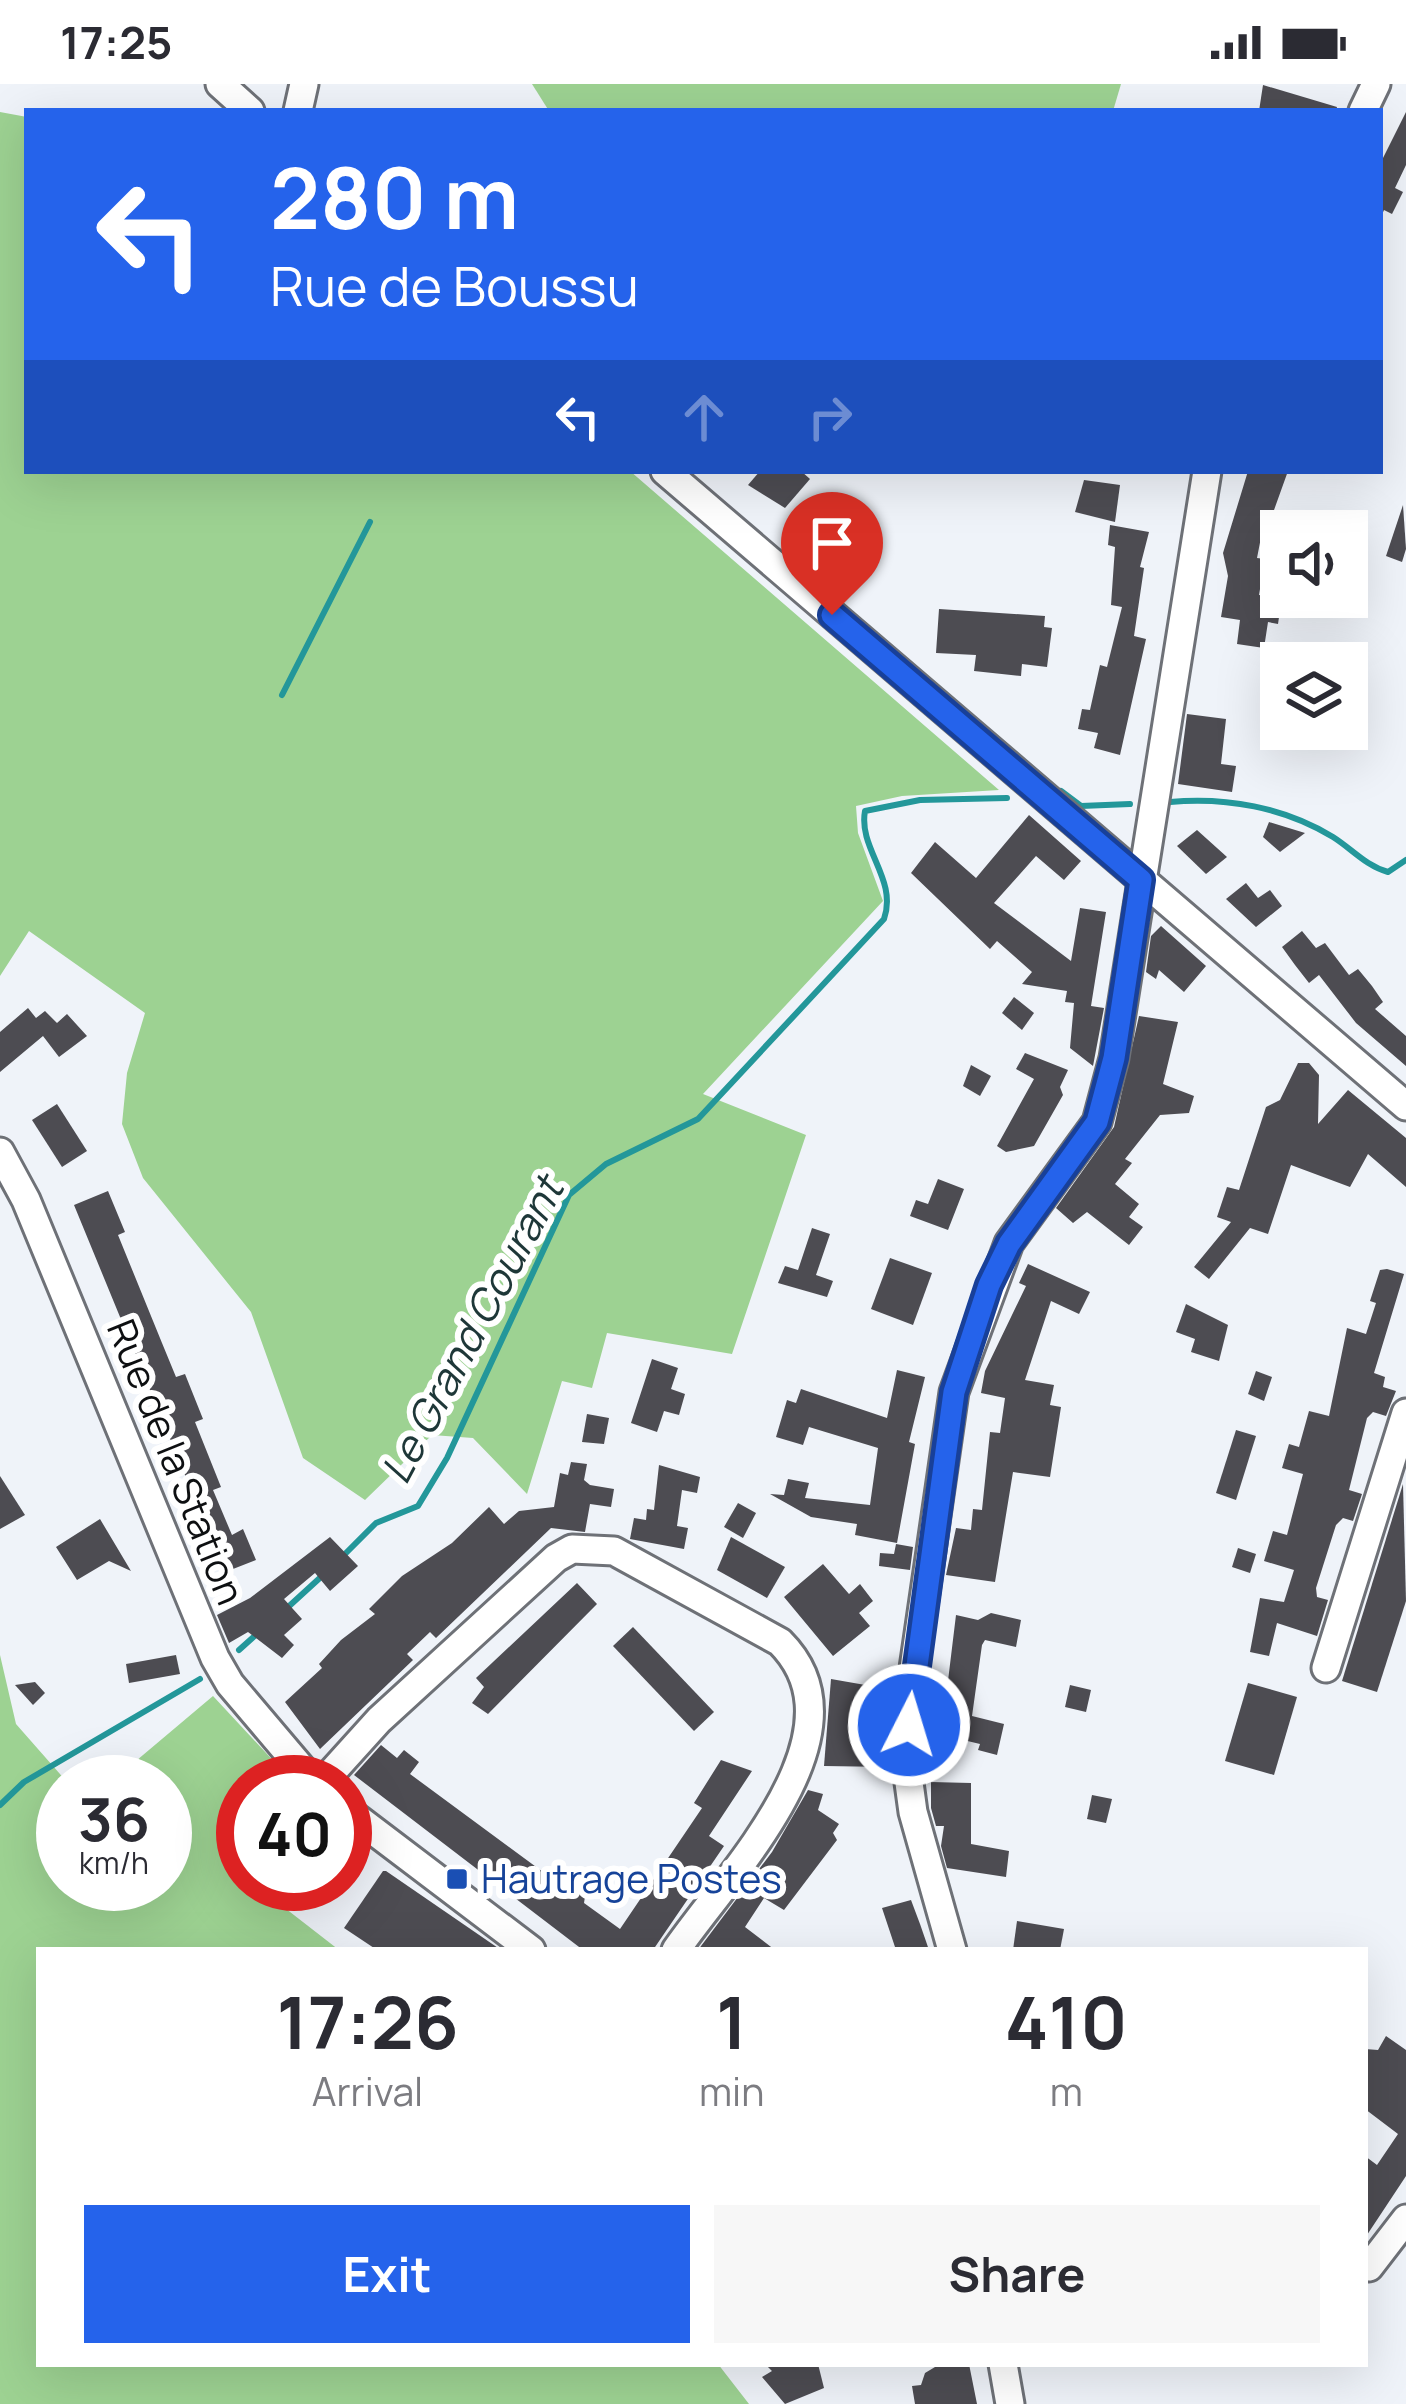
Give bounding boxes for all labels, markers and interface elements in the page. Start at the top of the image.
text: 17:25 [60,11,172,73]
text: 280 m [270,139,519,254]
icon: left [72,156,228,312]
text: Rue de Boussu [270,248,639,322]
icon: left [545,384,611,450]
icon: ahead [671,384,737,450]
icon: right [797,384,863,450]
pin [781,492,883,615]
icon: arrive [799,510,865,576]
map controls [1260,510,1368,750]
button: sound [1260,510,1368,618]
button: layers [1260,642,1368,750]
water label: Le Grand Courant [366,1163,578,1493]
street label: Rue de la Station [95,1311,259,1612]
position arrow [846,1662,972,1788]
speed limit sign: 40 [216,1755,372,1911]
text: 36 [78,1777,150,1859]
text: km/h [79,1842,149,1883]
place label: Hautrage Postes [481,1851,782,1905]
marker: Hautrage Postes [444,1866,470,1892]
text: 17:26 [276,1972,459,2071]
text: 1 [716,1972,748,2071]
text: 410 [1005,1972,1128,2071]
text: Arrival [312,2064,423,2118]
text: min [699,2064,764,2118]
text: m [1050,2064,1083,2118]
button: Exit [84,2205,690,2343]
button: Share [714,2205,1320,2343]

